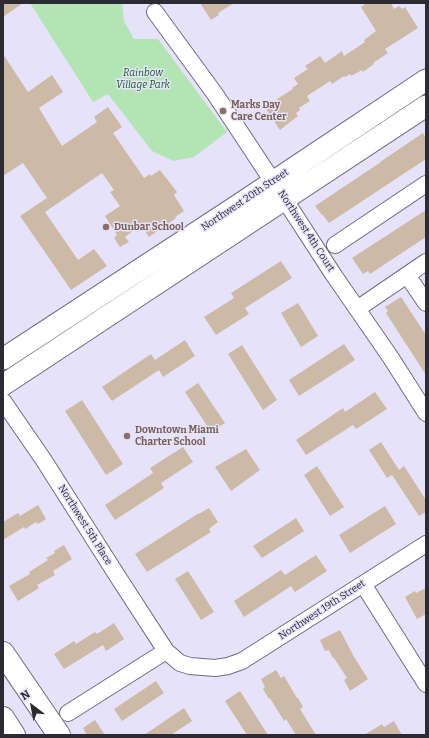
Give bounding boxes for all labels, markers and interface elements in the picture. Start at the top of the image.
park label: Rainbow Village Park [116,67,170,90]
place label: Marks Day Care Center [231,99,287,122]
marker: Marks Day Care Center [218,106,228,116]
street label: Northwest 20th Street [199,166,291,234]
street label: Northwest 4th Court [275,188,337,274]
place label: Dunbar School [114,221,184,233]
marker: Dunbar School [101,222,111,232]
place label: Downtown Miami Charter School [135,424,219,448]
marker: Downtown Miami Charter School [122,431,132,441]
street label: Northwest 5th Place [55,483,115,567]
street label: Northwest 19th Street [276,577,368,643]
north arrow [12,686,52,726]
text: N [18,688,32,703]

